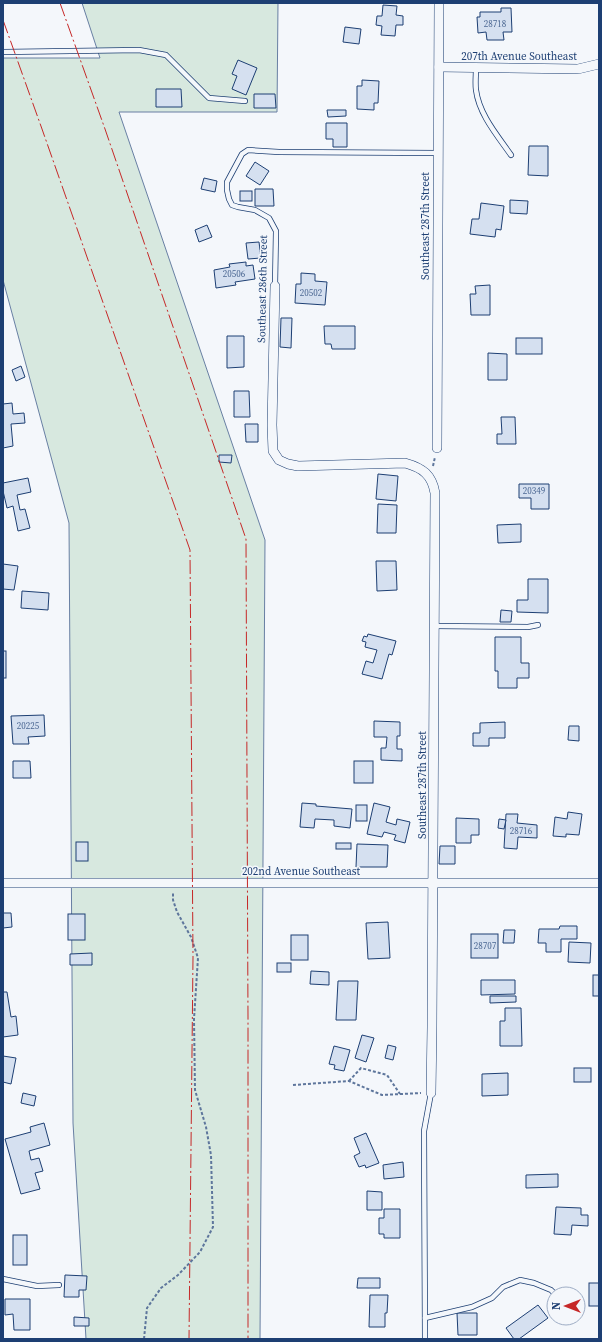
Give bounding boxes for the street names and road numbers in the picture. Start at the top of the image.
street label: 207th Avenue Southeast [461,49,577,64]
street label: Southeast 287th Street [418,172,433,280]
street label: Southeast 286th Street [254,235,271,343]
street label: Southeast 287th Street [415,731,430,839]
street label: 202nd Avenue Southeast [242,864,361,879]

